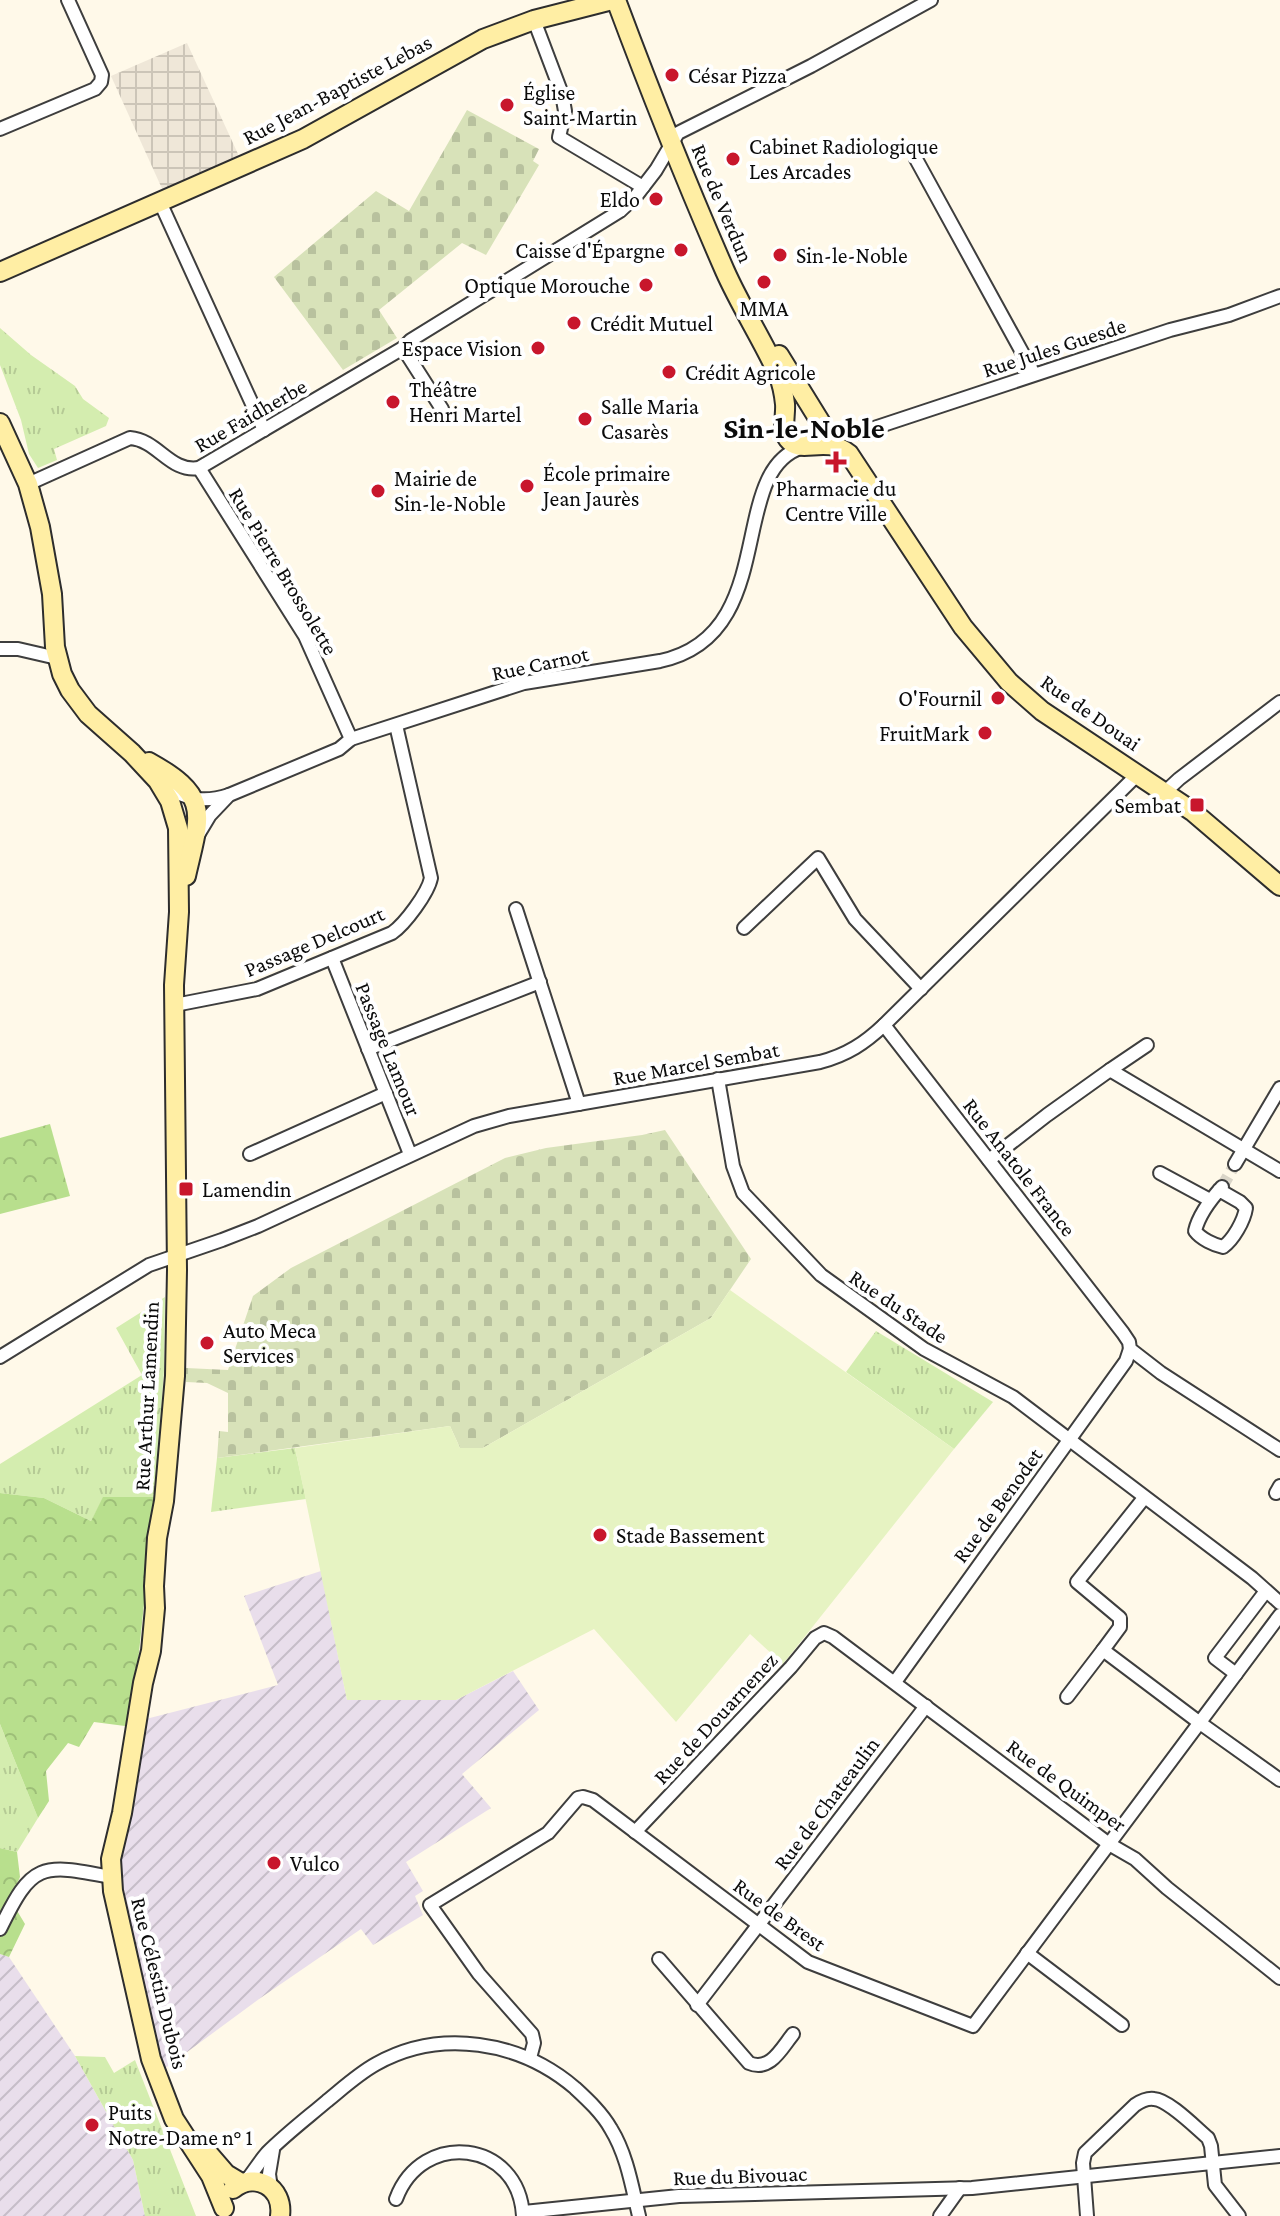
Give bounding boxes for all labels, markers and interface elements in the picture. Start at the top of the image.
street label: Rue Jean-Baptiste Lebas [238,29,436,150]
place label: César Pizza [688,63,787,88]
marker: César Pizza [663,66,681,84]
place label: Église Saint-Martin [523,80,638,130]
marker: Église Saint-Martin [498,96,516,114]
place label: Cabinet Radiologique Les Arcades [749,134,938,184]
street label: Rue de Verdun [686,140,759,266]
marker: Cabinet Radiologique Les Arcades [724,150,742,168]
place label: Eldo [600,187,640,212]
marker: Eldo [647,190,665,208]
place label: Caisse d'Épargne [515,238,665,263]
marker: Caisse d'Épargne [672,241,690,259]
place label: Sin-le-Noble [796,243,908,268]
marker: Sin-le-Noble [771,246,789,264]
place label: Optique Morouche [464,273,630,298]
marker: MMA [755,273,773,291]
marker: Optique Morouche [637,276,655,294]
place label: MMA [739,296,789,321]
place label: Crédit Mutuel [590,311,713,336]
street label: Rue Jules Guesde [979,313,1129,382]
marker: Crédit Mutuel [565,314,583,332]
place label: Espace Vision [402,336,522,361]
marker: Espace Vision [529,339,547,357]
place label: Crédit Agricole [685,360,816,385]
marker: Crédit Agricole [660,363,678,381]
street label: Rue Faidherbe [190,373,311,458]
place label: Théâtre Henri Martel [409,377,522,427]
marker: Théâtre Henri Martel [384,393,402,411]
place label: Salle Maria Casarès [601,394,699,444]
marker: Salle Maria Casarès [576,410,594,428]
district label: Sin-le-Noble [723,411,885,444]
marker: Pharmacie du Centre Ville [827,453,845,471]
place label: École primaire Jean Jaurès [541,461,670,511]
place label: Mairie de Sin-le-Noble [394,466,506,516]
place label: Pharmacie du Centre Ville [776,476,897,526]
marker: École primaire Jean Jaurès [518,477,536,495]
marker: Mairie de Sin-le-Noble [369,482,387,500]
street label: Rue Pierre Brossolette [224,483,343,659]
street label: Rue Carnot [489,641,591,686]
street label: Rue de Douai [1036,669,1146,756]
place label: O'Fournil [898,686,982,711]
marker: O'Fournil [989,689,1007,707]
place label: FruitMark [879,721,969,746]
marker: FruitMark [976,724,994,742]
place label: Sembat [1115,793,1182,818]
marker: Sembat [1188,796,1206,814]
street label: Passage Delcourt [241,900,389,982]
street label: Passage Lamour [350,979,427,1120]
street label: Rue Marcel Sembat [611,1036,782,1090]
street label: Rue Anatole France [958,1093,1081,1241]
place label: Lamendin [202,1177,292,1202]
marker: Lamendin [177,1180,195,1198]
street label: Rue du Stade [845,1264,953,1349]
street label: Rue Arthur Lamendin [129,1300,164,1492]
place label: Auto Meca Services [223,1318,316,1368]
marker: Auto Meca Services [198,1334,216,1352]
street label: Rue de Benodet [947,1442,1048,1568]
place label: Stade Bassement [616,1523,765,1548]
marker: Stade Bassement [591,1526,609,1544]
street label: Rue de Douarnenez [648,1648,783,1789]
street label: Rue de Chateaulin [768,1732,885,1875]
street label: Rue de Quimper [1002,1734,1131,1837]
place label: Vulco [290,1851,340,1876]
marker: Vulco [265,1854,283,1872]
street label: Rue de Brest [729,1873,831,1957]
street label: Rue Célestin Dubois [126,1895,193,2071]
place label: Puits Notre-Dame n° 1 [108,2100,253,2150]
marker: Puits Notre-Dame n° 1 [83,2116,101,2134]
street label: Rue du Bivouac [672,2161,808,2190]

